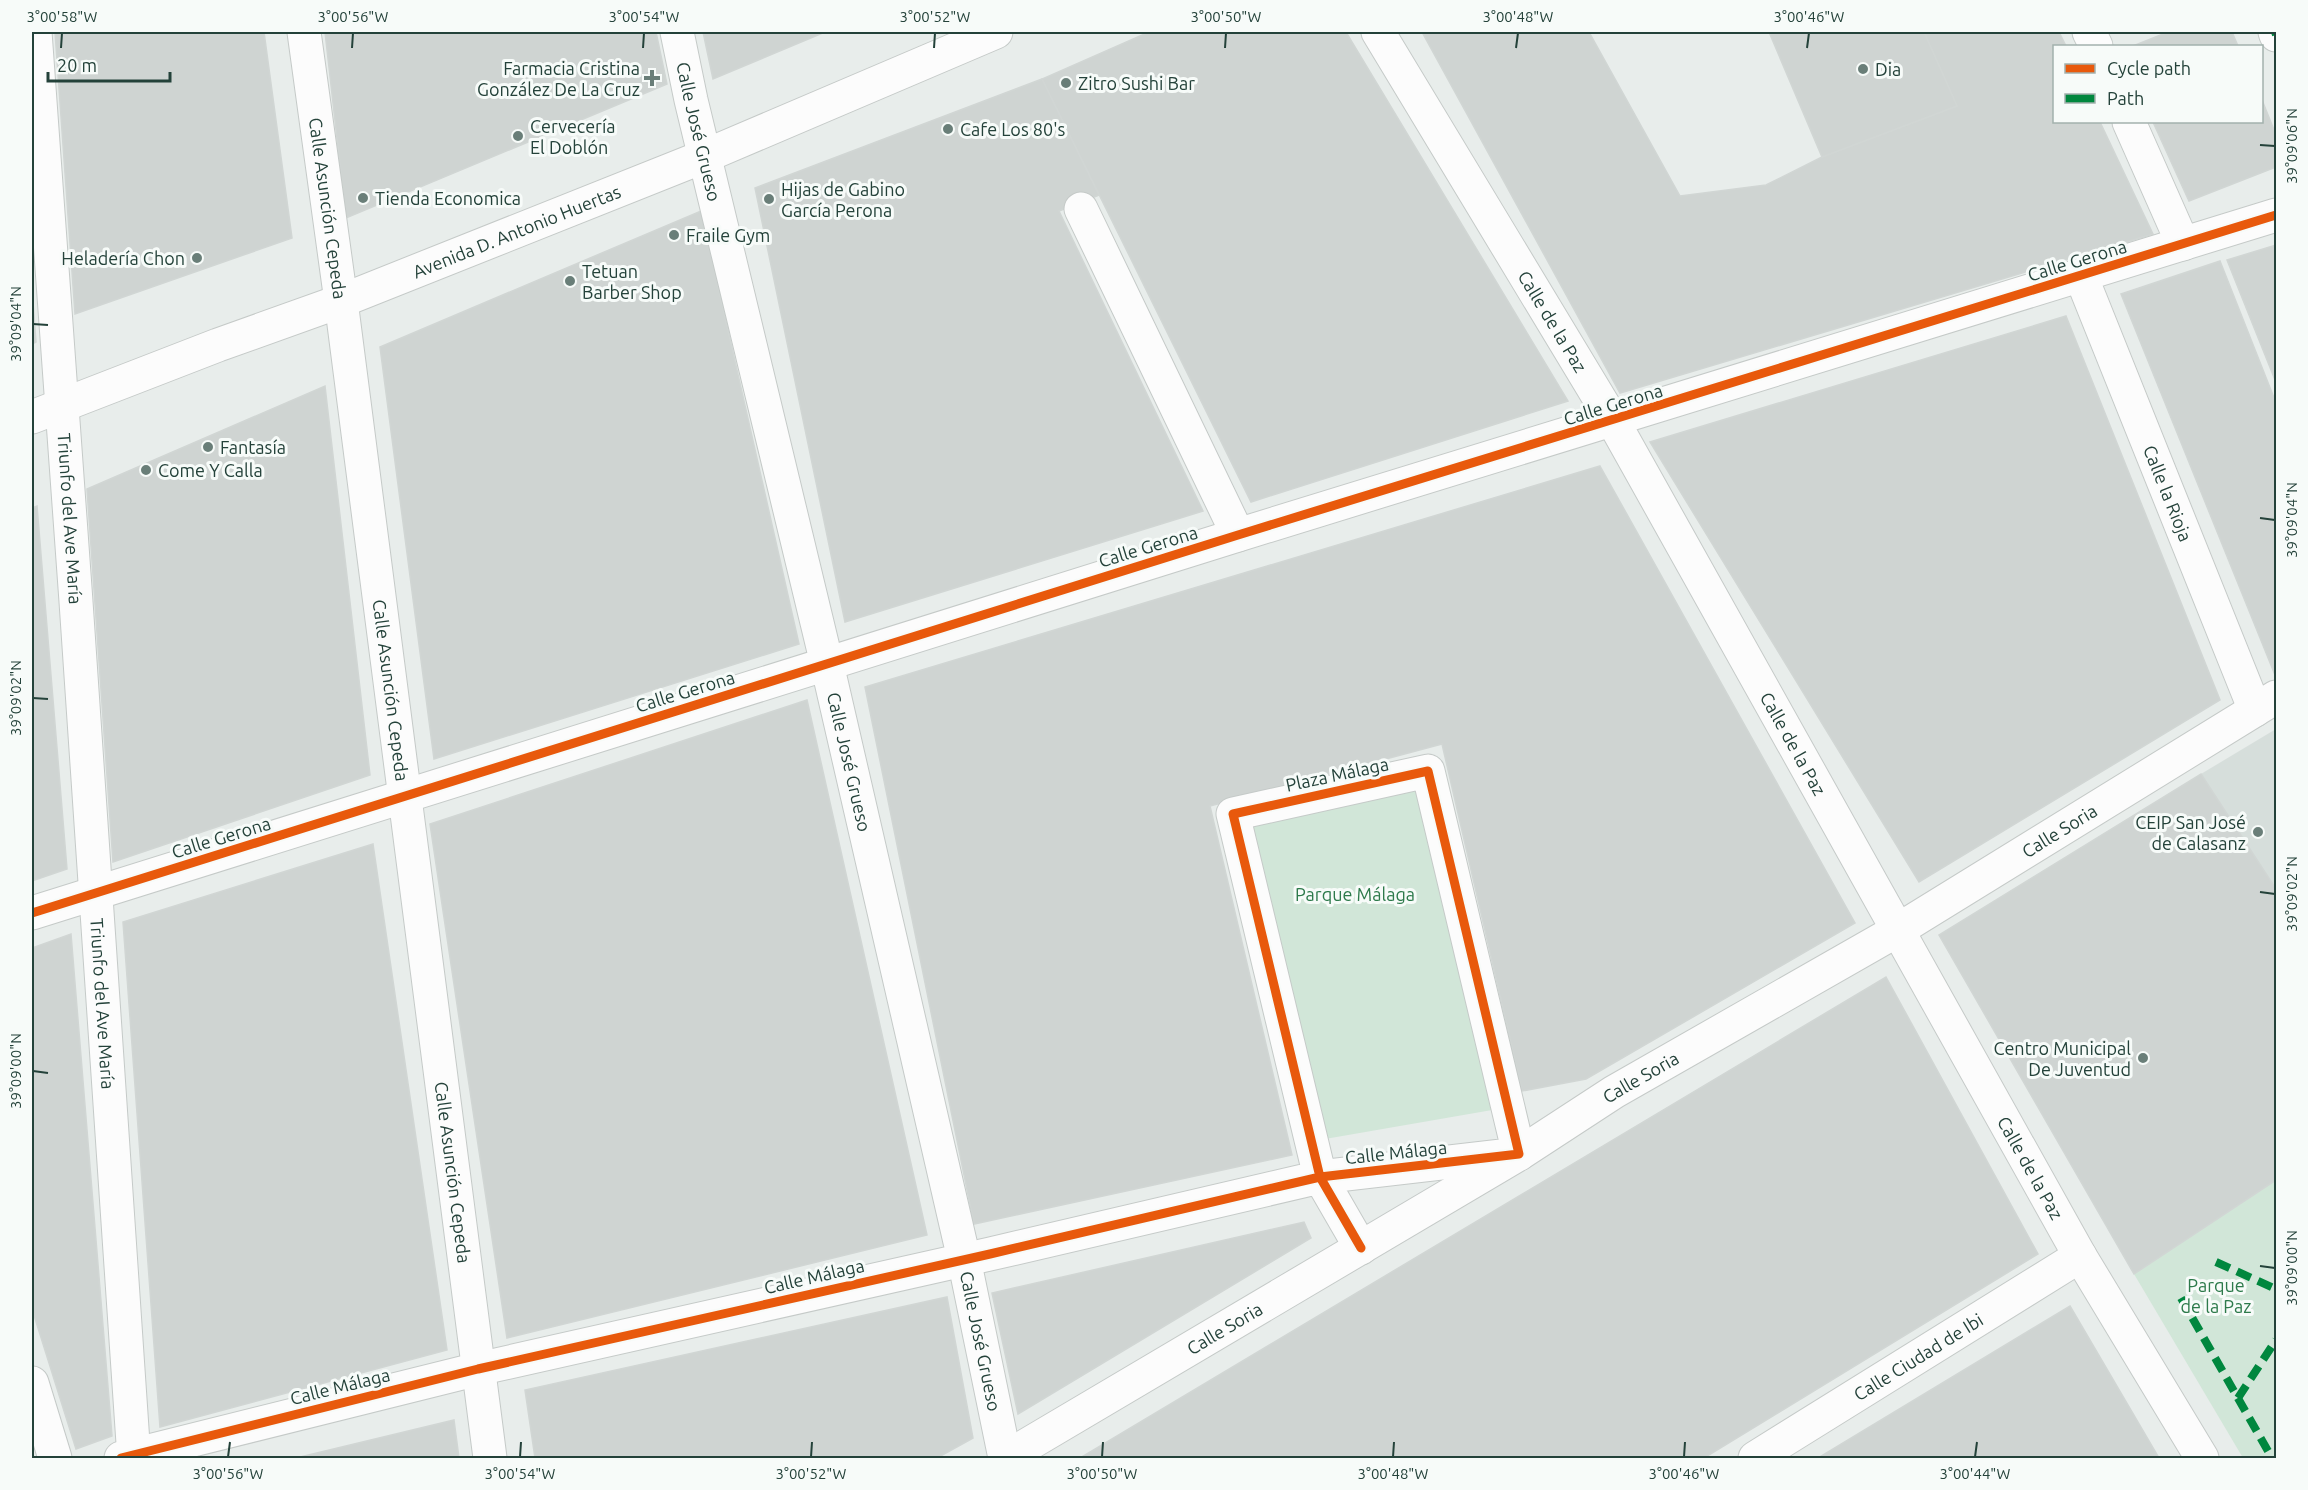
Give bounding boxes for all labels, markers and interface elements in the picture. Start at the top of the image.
text: 3°00'58"W [27,8,98,25]
text: 3°00'56"W [318,8,389,25]
text: 3°00'54"W [609,8,680,25]
text: 3°00'52"W [900,8,971,25]
text: 3°00'50"W [1191,8,1262,25]
text: 3°00'48"W [1483,8,1554,25]
text: 3°00'46"W [1774,8,1845,25]
scale bar [48,45,170,83]
legend [2053,45,2263,123]
text: 20 m [57,55,97,75]
place label: Farmacia Cristina González De La Cruz [477,58,640,99]
text: Cycle path [2107,58,2191,78]
place label: Dia [1875,59,1901,79]
street label: Calle José Grueso [673,60,725,203]
marker: Dia [1856,62,1870,76]
marker: Farmacia Cristina González De La Cruz [645,71,659,85]
place label: Zitro Sushi Bar [1078,73,1195,93]
marker: Zitro Sushi Bar [1059,76,1073,90]
text: Path [2107,88,2144,108]
text: 39°09'06"N [2283,108,2300,184]
street label: Calle Asunción Cepeda [306,116,351,300]
place label: Cervecería El Doblón [530,116,616,157]
place label: Cafe Los 80's [960,119,1065,139]
marker: Cafe Los 80's [941,122,955,136]
marker: Cervecería El Doblón [511,129,525,143]
place label: Hijas de Gabino García Perona [781,179,905,220]
street label: Avenida D. Antonio Huertas [410,181,624,281]
place label: Tienda Economica [375,188,521,208]
marker: Tienda Economica [356,191,370,205]
marker: Hijas de Gabino García Perona [762,192,776,206]
place label: Fraile Gym [686,225,770,245]
marker: Fraile Gym [667,228,681,242]
street label: Calle Gerona [2025,235,2129,285]
place label: Heladería Chon [61,248,185,268]
marker: Heladería Chon [190,251,204,265]
place label: Tetuan Barber Shop [582,261,682,302]
street label: Calle de la Paz [1515,267,1591,376]
marker: Tetuan Barber Shop [563,274,577,288]
text: 39°09'04"N [7,286,24,362]
street label: Calle Gerona [1561,379,1665,429]
street label: Triunfo del Ave María [54,432,86,605]
place label: Fantasía [220,437,286,457]
marker: Fantasía [201,440,215,454]
street label: Calle la Rioja [2140,442,2196,544]
place label: Come Y Calla [158,460,263,480]
marker: Come Y Calla [139,463,153,477]
text: 39°09'04"N [2283,482,2300,558]
street label: Calle Gerona [1096,521,1200,571]
street label: Calle Asunción Cepeda [370,598,413,782]
text: 39°09'02"N [7,660,24,736]
street label: Calle Gerona [633,666,737,716]
street label: Calle de la Paz [1757,689,1830,798]
street label: Calle José Grueso [824,690,875,833]
street label: Plaza Málaga [1284,753,1390,795]
street label: Calle Soria [2018,800,2100,861]
street label: Calle Gerona [169,812,273,862]
place label: CEIP San José de Calasanz [2135,812,2246,853]
marker: CEIP San José de Calasanz [2251,825,2265,839]
text: 39°09'02"N [2283,856,2300,932]
park label: Parque Málaga [1295,884,1415,904]
street label: Triunfo del Ave María [87,917,119,1090]
text: 39°09'00"N [7,1033,24,1109]
place label: Centro Municipal De Juventud [1993,1038,2131,1079]
street label: Calle Soria [1599,1047,1682,1107]
marker: Centro Municipal De Juventud [2136,1051,2150,1065]
street label: Calle Asunción Cepeda [432,1080,475,1264]
street label: Calle de la Paz [1994,1113,2067,1223]
street label: Calle Málaga [1344,1137,1448,1167]
text: 39°09'00"N [2283,1230,2300,1306]
street label: Calle Málaga [762,1255,866,1297]
street label: Calle José Grueso [957,1269,1005,1413]
park label: Parque de la Paz [2181,1275,2251,1316]
street label: Calle Soria [1183,1298,1266,1358]
street label: Calle Ciudad de Ibi [1850,1309,1986,1404]
street label: Calle Málaga [288,1364,392,1408]
text: 3°00'56"W [193,1465,264,1482]
text: 3°00'54"W [485,1465,556,1482]
text: 3°00'52"W [776,1465,847,1482]
text: 3°00'50"W [1067,1465,1138,1482]
text: 3°00'48"W [1358,1465,1429,1482]
text: 3°00'46"W [1649,1465,1720,1482]
text: 3°00'44"W [1940,1465,2011,1482]

